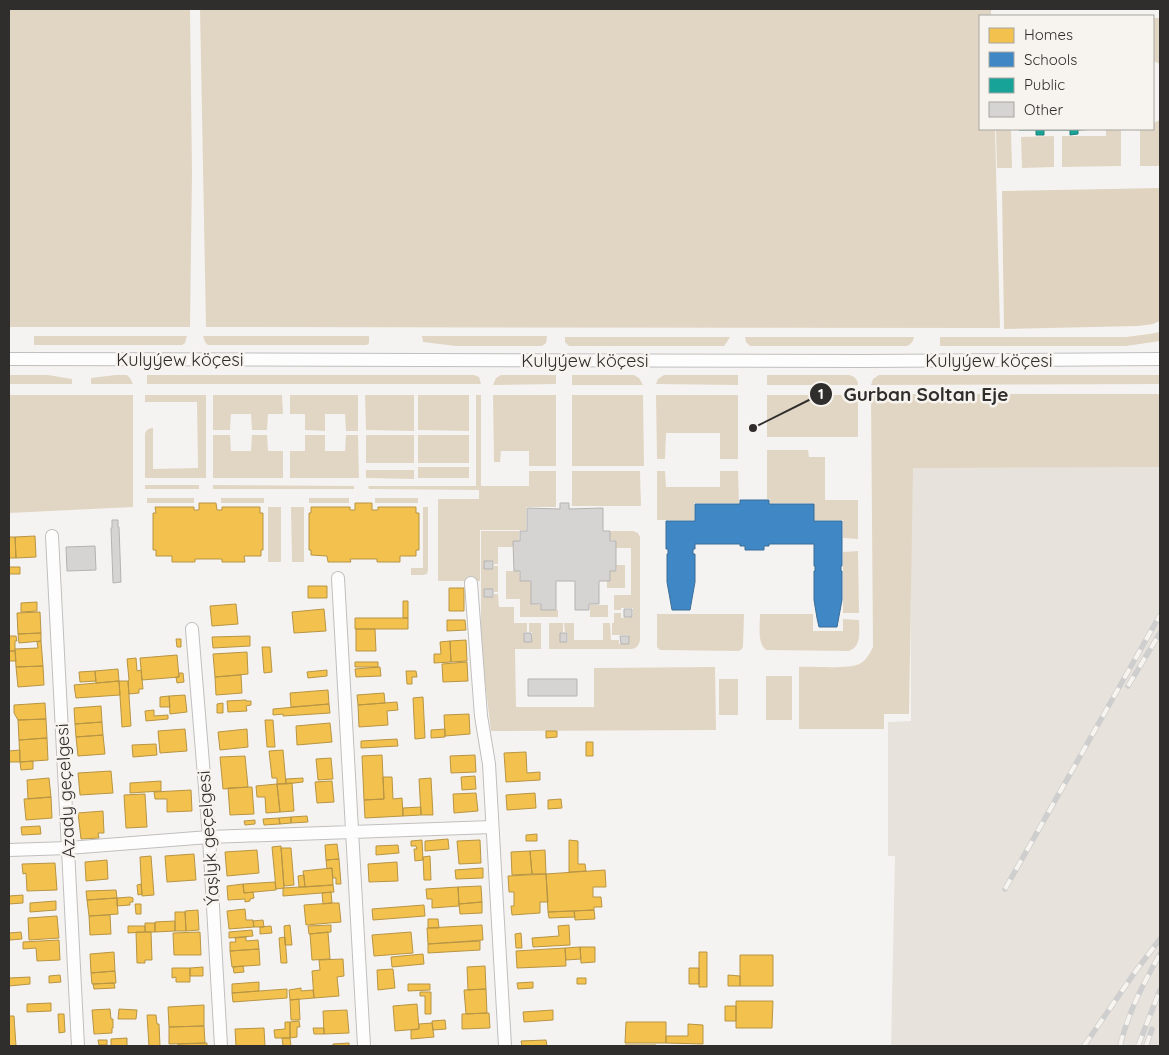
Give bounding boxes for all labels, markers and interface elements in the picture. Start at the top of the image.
legend [979,15,1154,130]
text: Homes [1024,25,1073,44]
text: Schools [1024,50,1077,69]
text: Public [1024,75,1065,94]
text: Other [1024,100,1064,119]
street label: Kulyýew köçesi [116,348,244,371]
street label: Kulyýew köçesi [521,349,649,372]
street label: Kulyýew köçesi [925,349,1053,372]
callout: Gurban Soltan Eje [809,377,1019,411]
text: Gurban Soltan Eje [843,382,1009,406]
text: 1 [818,384,824,403]
street label: Azady geçelgesi [50,723,80,859]
street label: Ýaşlyk geçelgesi [192,770,224,906]

